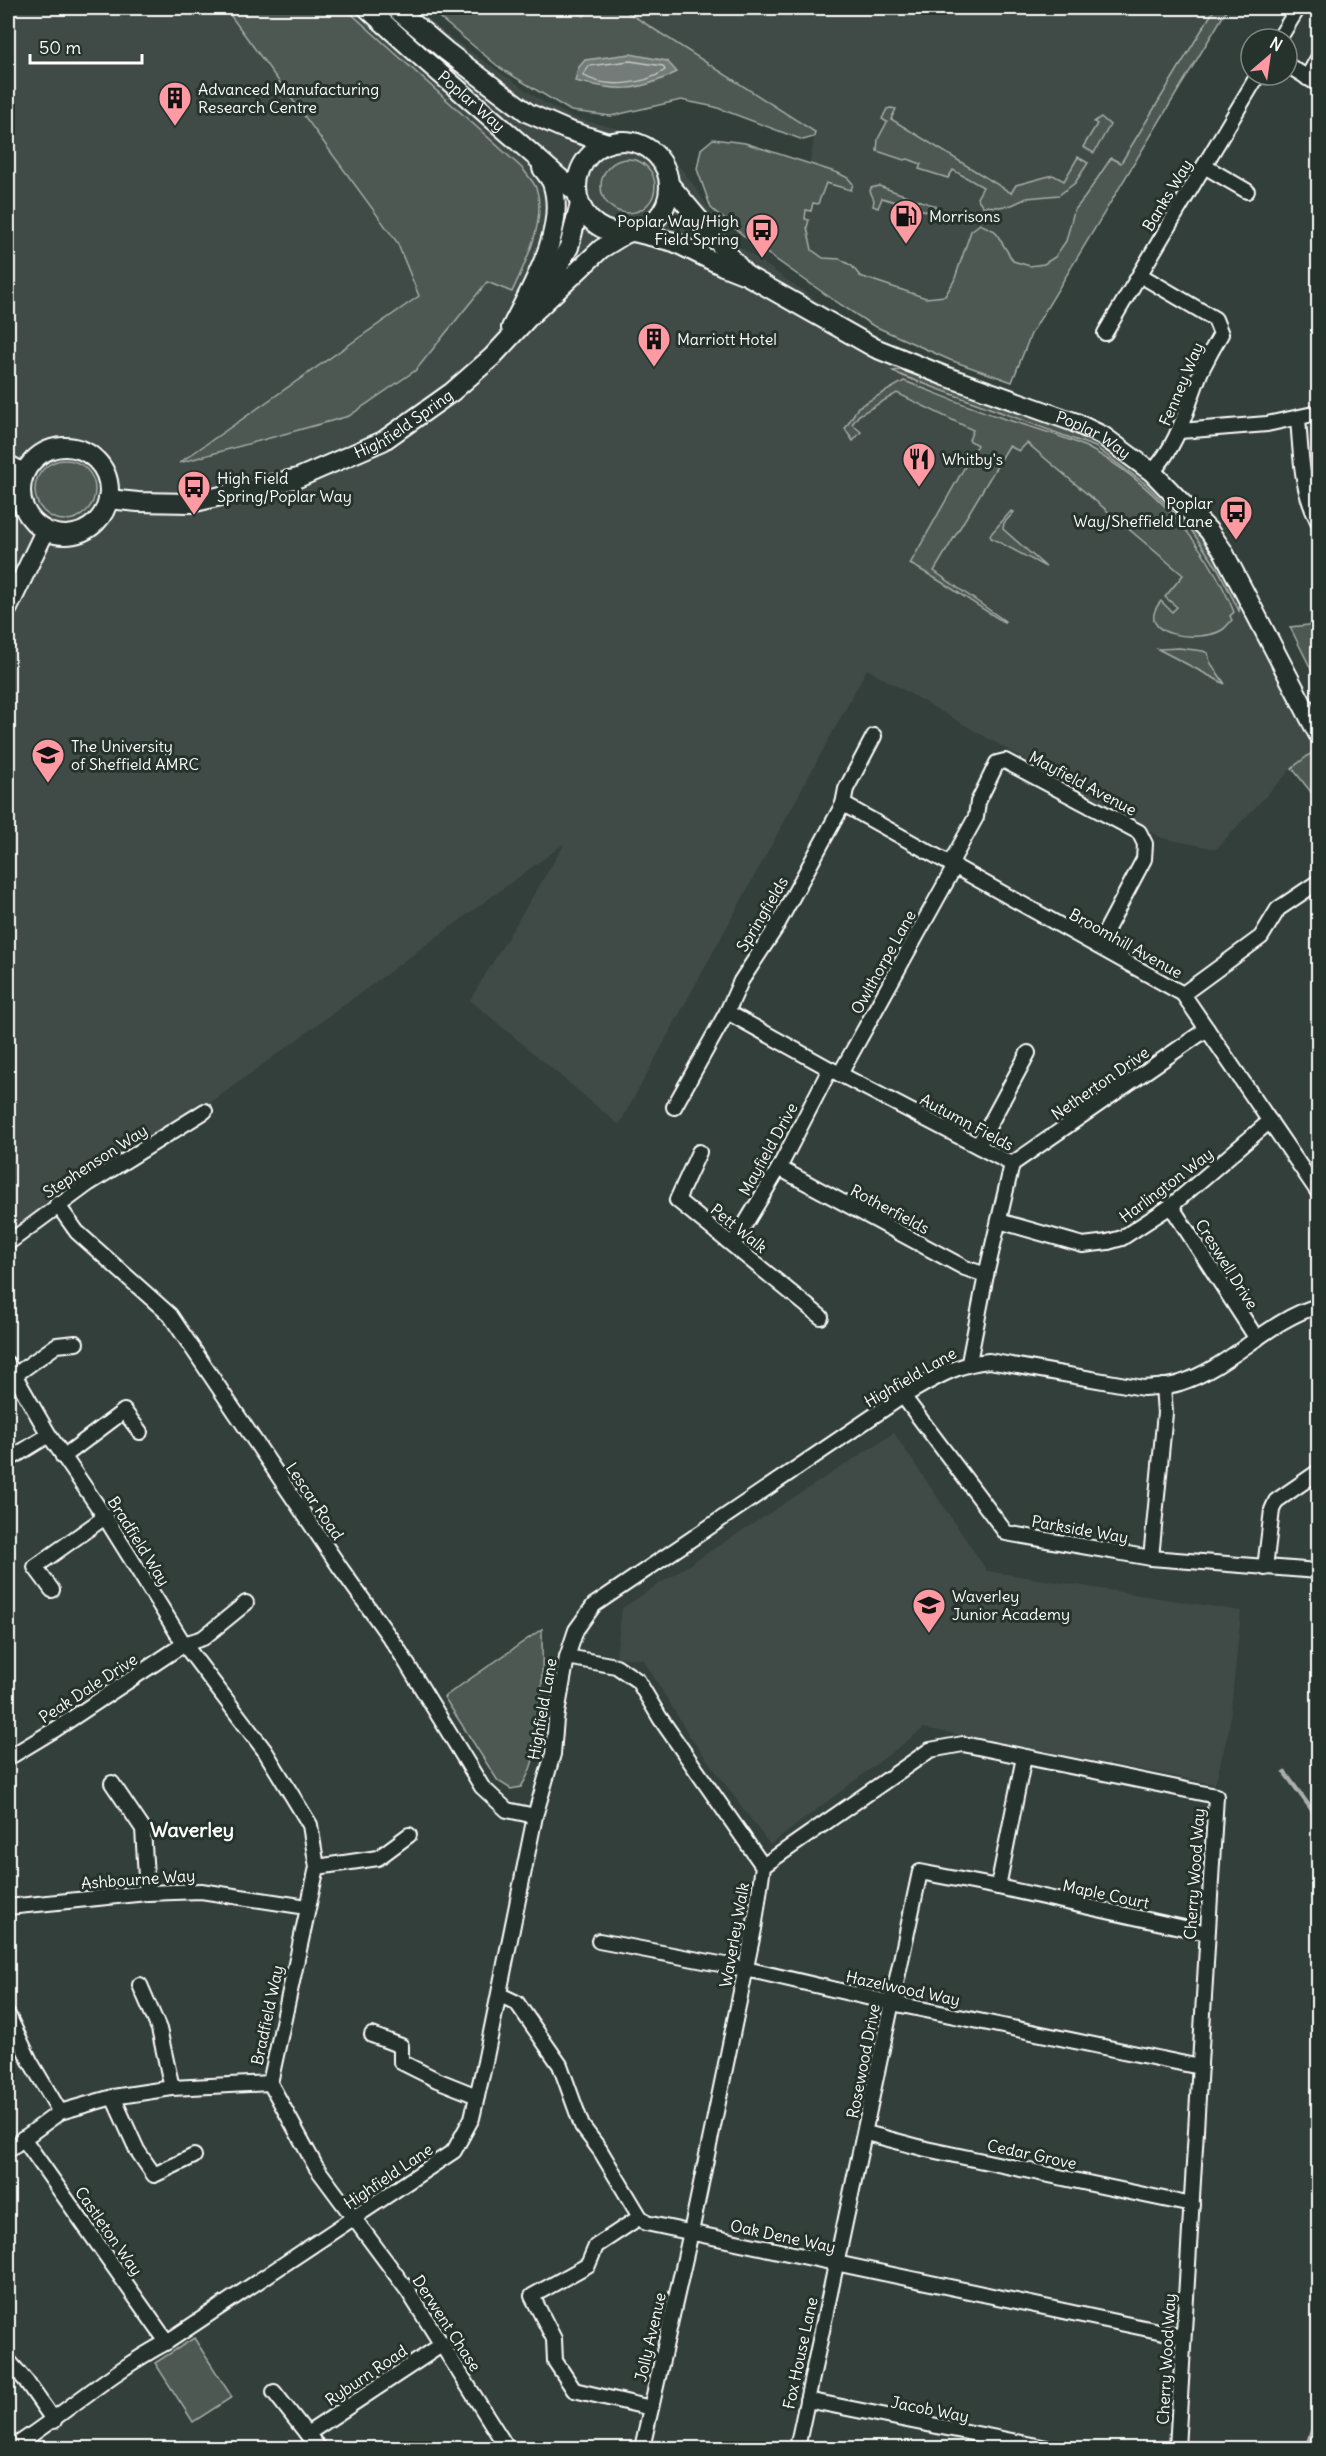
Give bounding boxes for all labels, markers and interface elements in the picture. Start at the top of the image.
scale bar [30,27,142,65]
north arrow [1239,27,1299,87]
text: N [1267,32,1286,55]
text: 50 m [39,36,81,59]
street label: Poplar Way [434,66,509,136]
place label: Advanced Manufacturing Research Centre [198,79,379,117]
building icon: Advanced Manufacturing Research Centre [157,80,193,127]
street label: Banks Way [1138,155,1196,235]
fuel station icon: Morrisons [888,198,924,245]
place label: Morrisons [929,206,1000,226]
place label: Poplar Way/High Field Spring [617,211,739,249]
bus stop icon: Poplar Way/High Field Spring [744,212,780,259]
building icon: Marriott Hotel [636,321,672,368]
place label: Marriott Hotel [677,329,777,349]
street label: Fenney Way [1154,339,1208,429]
street label: Highfield Spring [351,385,457,462]
street label: Poplar Way [1053,406,1135,463]
restaurant icon: Whitby's [901,441,937,488]
place label: Whitby's [942,449,1003,469]
place label: High Field Spring/Poplar Way [217,468,352,506]
bus stop icon: High Field Spring/Poplar Way [176,469,212,516]
place label: Poplar Way/Sheffield Lane [1073,493,1213,531]
bus stop icon: Poplar Way/Sheffield Lane [1218,494,1254,541]
place label: The University of Sheffield AMRC [71,736,199,774]
school or university icon: The University of Sheffield AMRC [30,737,66,784]
street label: Mayfield Avenue [1026,746,1140,820]
street label: Springfields [732,873,792,955]
street label: Broomhill Avenue [1066,904,1186,982]
street label: Owlthorpe Lane [846,906,920,1018]
street label: Netherton Drive [1047,1042,1153,1124]
street label: Autumn Fields [917,1089,1017,1155]
street label: Mayfield Drive [734,1099,802,1199]
street label: Stephenson Way [39,1120,151,1202]
street label: Harlington Way [1115,1143,1217,1227]
street label: Rotherfields [847,1180,933,1238]
street label: Pett Walk [707,1199,771,1257]
street label: Creswell Drive [1191,1215,1263,1313]
street label: Highfield Lane [860,1343,960,1411]
street label: Lescar Road [282,1458,348,1544]
street label: Bradfield Way [104,1493,174,1589]
street label: Parkside Way [1030,1511,1130,1547]
place label: Waverley Junior Academy [952,1586,1070,1624]
school or university icon: Waverley Junior Academy [911,1587,947,1634]
street label: Peak Dale Drive [35,1649,141,1727]
street label: Highfield Lane [523,1657,561,1761]
street label: Cherry Wood Way [1179,1808,1209,1940]
district label: Waverley [150,1817,234,1842]
street label: Ashbourne Way [80,1865,196,1893]
street label: Maple Court [1061,1875,1152,1913]
street label: Waverley Walk [715,1881,753,1989]
street label: Bradfield Way [247,1963,287,2067]
street label: Hazelwood Way [844,1966,962,2010]
street label: Rosewood Drive [842,2002,884,2120]
street label: Cedar Grove [985,2135,1079,2173]
street label: Highfield Lane [340,2139,436,2213]
street label: Castleton Way [71,2183,147,2279]
street label: Oak Dene Way [728,2215,838,2257]
street label: Derwent Chase [408,2271,486,2375]
street label: Jolly Avenue [630,2291,670,2383]
street label: Cherry Wood Way [1153,2293,1179,2425]
street label: Fox House Lane [778,2295,822,2411]
street label: Ryburn Road [321,2340,411,2410]
street label: Jacob Way [889,2392,971,2426]

